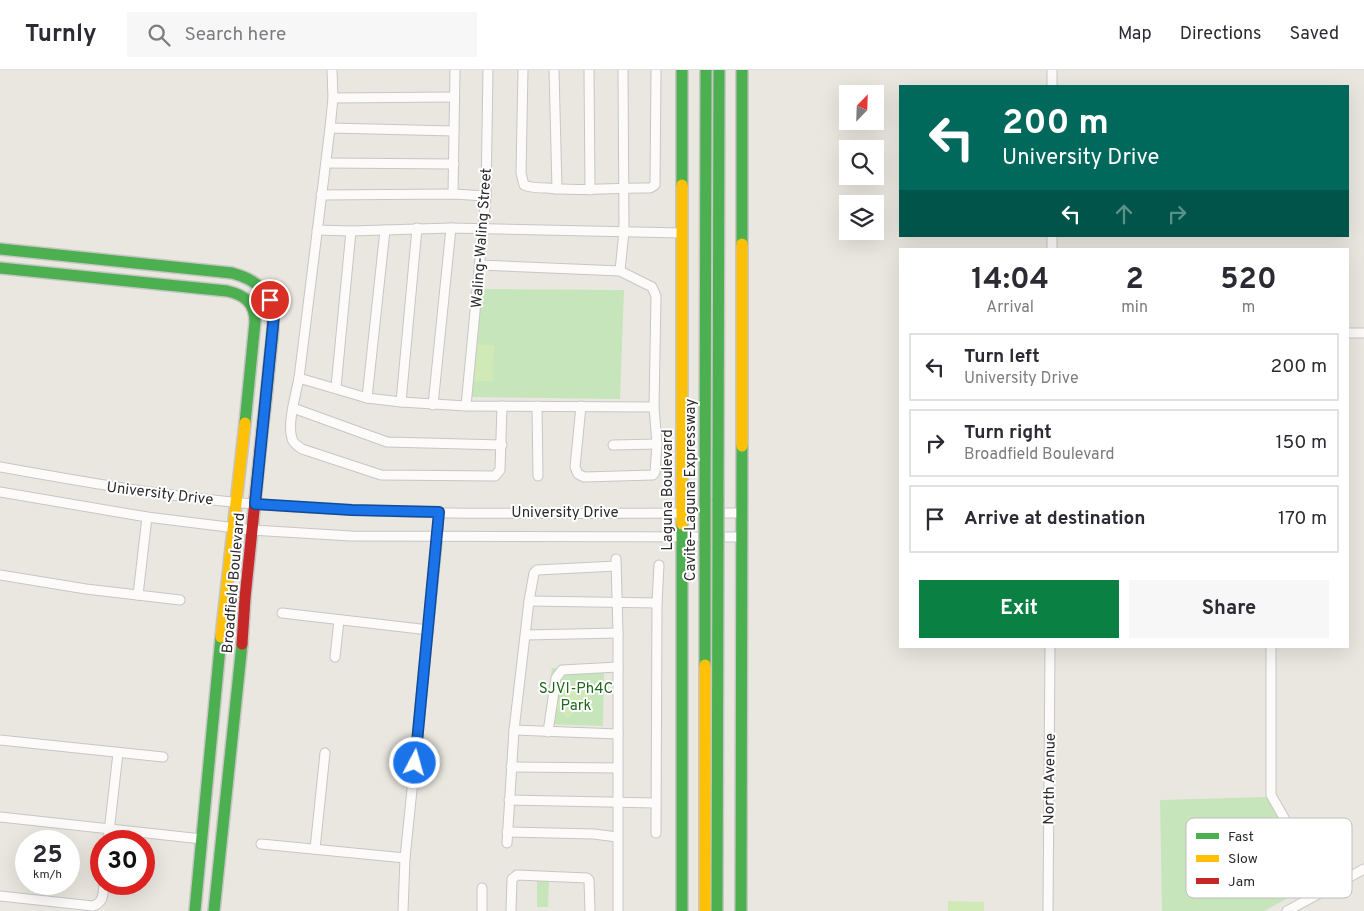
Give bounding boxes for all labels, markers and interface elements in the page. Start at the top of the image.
search box [127,12,477,57]
text: Turnly [25,20,97,50]
icon: search [145,21,173,49]
text: Search here [185,23,286,47]
text: Map [1118,23,1152,46]
text: Directions [1180,23,1262,46]
text: Saved [1290,23,1339,46]
north arrow [839,85,884,130]
map controls [839,85,884,240]
text: 200 m [1002,102,1109,146]
icon: left [919,105,984,170]
button: search [839,140,884,185]
text: University Drive [1002,145,1159,172]
street label: Waling-Waling Street [468,167,497,309]
button: layers [839,195,884,240]
icon: left [1057,200,1085,228]
icon: ahead [1110,200,1138,228]
icon: right [1163,200,1191,228]
text: 14:04 [971,262,1049,299]
text: 2 [1125,262,1144,299]
text: 520 [1220,262,1277,299]
pin [249,279,291,321]
icon: arrive [256,286,284,314]
text: Arrival [986,298,1034,318]
text: min [1121,298,1148,318]
text: m [1242,298,1255,318]
text: Turn left [964,345,1040,369]
icon: left [921,353,949,381]
text: 200 m [1271,355,1327,379]
text: University Drive [964,369,1079,389]
street label: Cavite–Laguna Expressway [682,399,701,581]
text: Turn right [964,421,1052,445]
street label: Laguna Boulevard [659,429,678,551]
icon: right [921,429,949,457]
text: 150 m [1275,431,1327,455]
text: Broadfield Boulevard [964,445,1114,465]
street label: University Drive [105,479,214,510]
street label: University Drive [511,504,619,523]
icon: arrive [921,505,949,533]
text: Arrive at destination [964,507,1145,531]
text: 170 m [1278,507,1327,531]
street label: Broadfield Boulevard [219,512,250,654]
button: Exit [919,580,1119,638]
button: Share [1129,580,1329,638]
park label: SJVI-Ph4C Park [539,680,613,716]
street label: North Avenue [1040,733,1061,825]
position arrow [388,736,440,788]
legend [1186,818,1352,898]
text: Fast [1228,829,1254,846]
speed limit sign: 30 [90,830,155,895]
text: 25 [32,840,63,872]
text: Slow [1228,851,1258,868]
text: km/h [33,867,62,883]
text: Jam [1228,874,1255,891]

